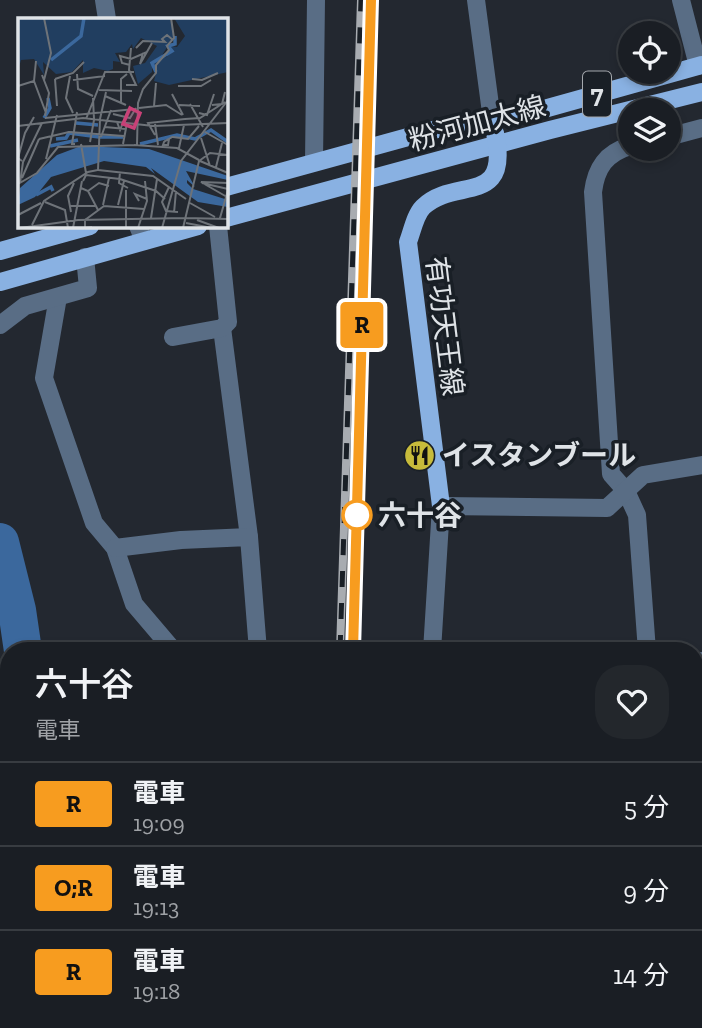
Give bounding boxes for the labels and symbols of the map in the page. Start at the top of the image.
inset map [18,18,228,228]
road number: 7 [583,72,611,116]
street label: 粉河加太線 [405,89,549,158]
street label: 有功天王線 [420,255,469,398]
line badge: R [339,302,385,348]
restaurant icon: イスタンブール [402,438,436,472]
place label: イスタンブール [442,439,636,472]
place label: 六十谷 [378,499,462,532]
marker: 六十谷 [342,500,372,530]

